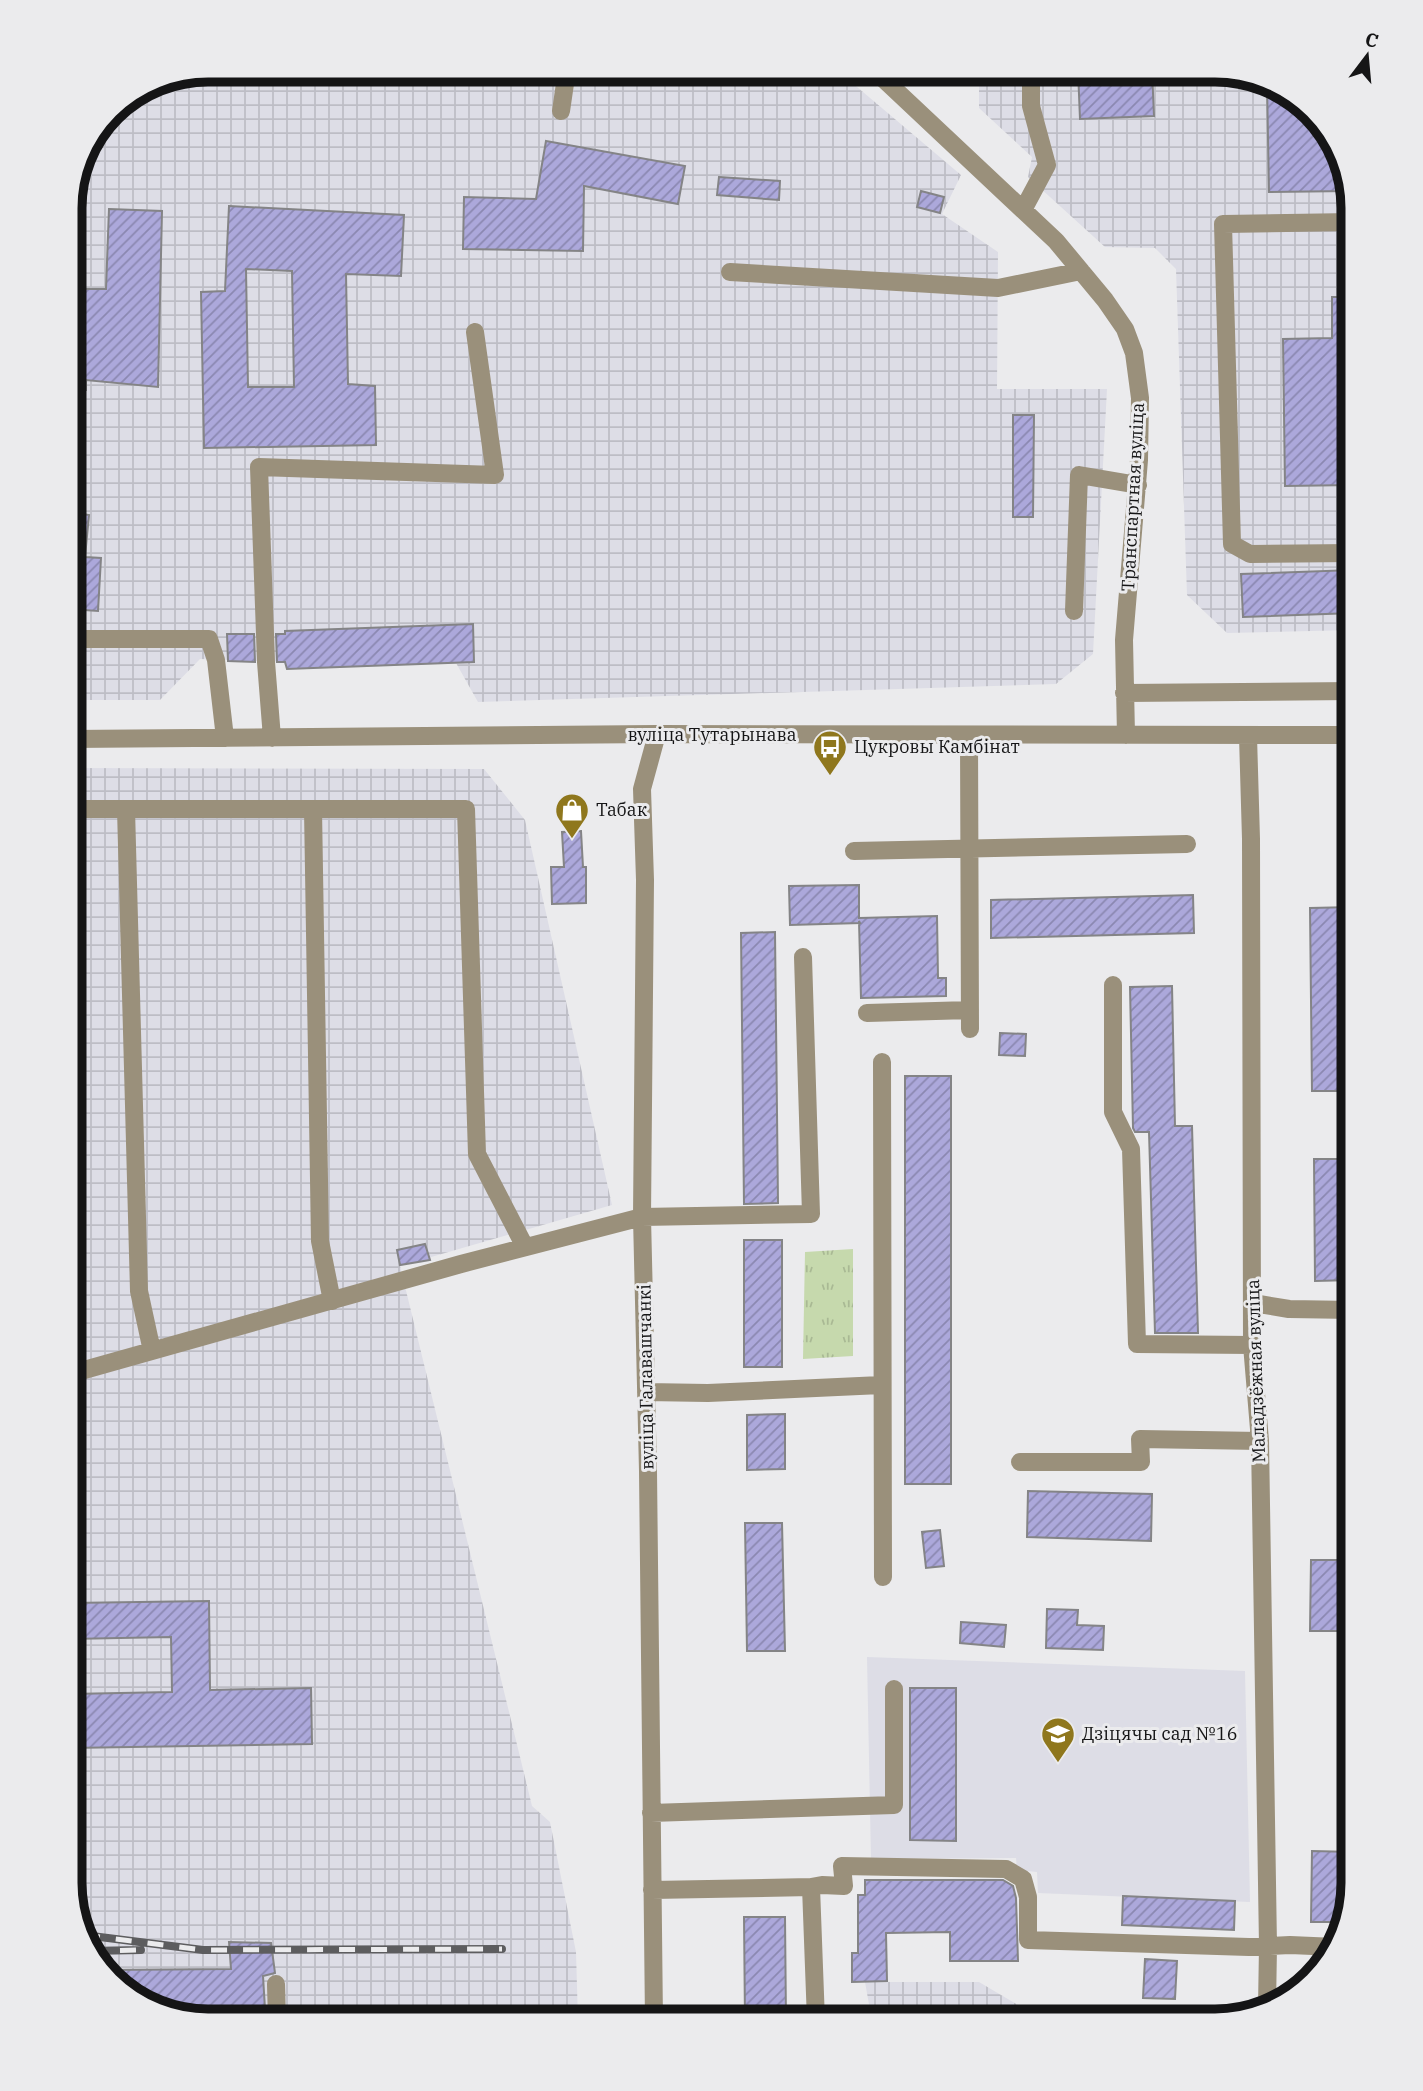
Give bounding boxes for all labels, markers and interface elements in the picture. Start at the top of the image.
north arrow [1332,21,1402,91]
text: С [1362,26,1381,53]
street label: Транспартная вуліца [1116,402,1149,592]
street label: вуліца Тутарынава [627,723,797,746]
bus stop icon: Цукровы Камбінат [811,728,849,777]
place label: Цукровы Камбінат [854,735,1020,758]
shop icon: Табак [553,791,591,840]
place label: Табак [596,798,648,821]
street label: Маладзёжная вуліца [1241,1279,1270,1463]
street label: вуліца Галавашчанкі [632,1284,659,1470]
school or university icon: Дзіцячы сад №16 [1039,1715,1077,1764]
place label: Дзіцячы сад №16 [1082,1722,1238,1745]

